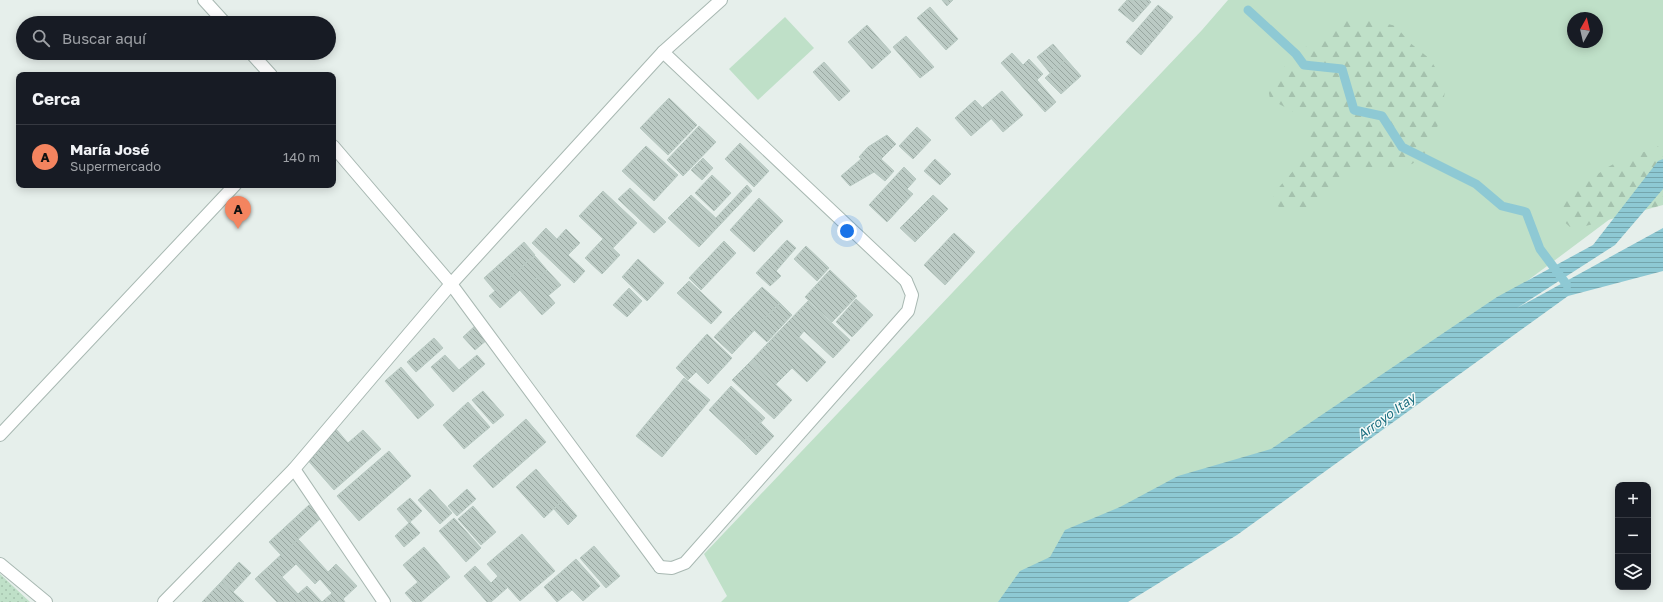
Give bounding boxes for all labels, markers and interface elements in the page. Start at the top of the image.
north arrow [1567,12,1603,48]
search box [16,16,336,60]
icon: search [30,27,52,49]
text: Buscar aquí [62,29,146,47]
text: Cerca [32,88,80,109]
text: María José [70,140,149,158]
text: A [40,149,50,165]
text: 140 m [283,149,320,165]
text: Supermercado [70,158,161,174]
pin: A [225,196,251,229]
your location [837,221,857,241]
water label: Arroyo Itay [1354,389,1420,442]
map controls [1615,482,1651,590]
button: + [1615,482,1651,518]
button: − [1615,518,1651,554]
button: layers [1615,554,1651,590]

